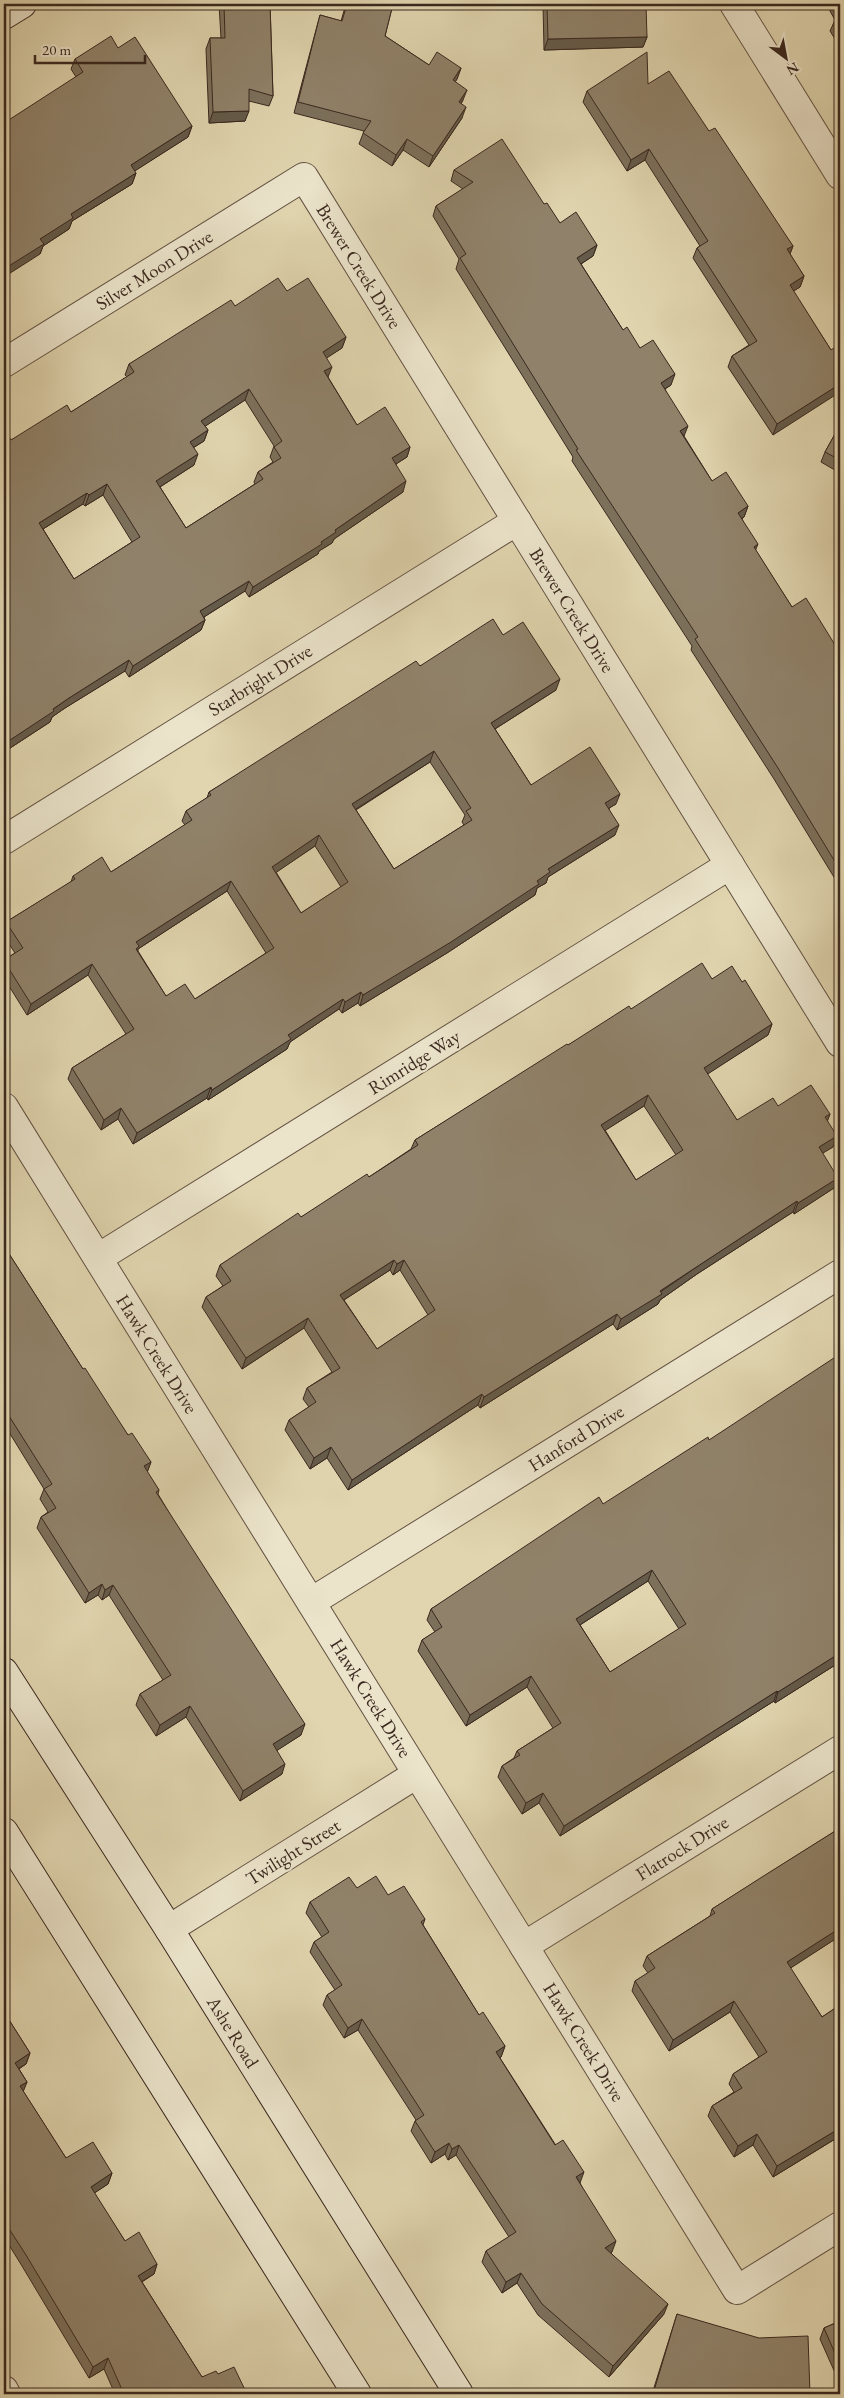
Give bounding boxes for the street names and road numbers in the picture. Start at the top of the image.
street label: Brewer Creek Drive [311,199,407,333]
street label: Silver Moon Drive [91,224,217,316]
street label: Brewer Creek Drive [524,543,620,677]
street label: Starbright Drive [203,638,317,722]
street label: Rimridge Way [363,1023,465,1100]
street label: Hawk Creek Drive [110,1290,204,1418]
street label: Hanford Drive [523,1399,629,1477]
street label: Hawk Creek Drive [324,1634,418,1762]
street label: Flatrock Drive [631,1810,733,1886]
street label: Twilight Street [241,1813,345,1891]
street label: Hawk Creek Drive [537,1978,631,2106]
street label: Ashe Road [201,1991,265,2073]

